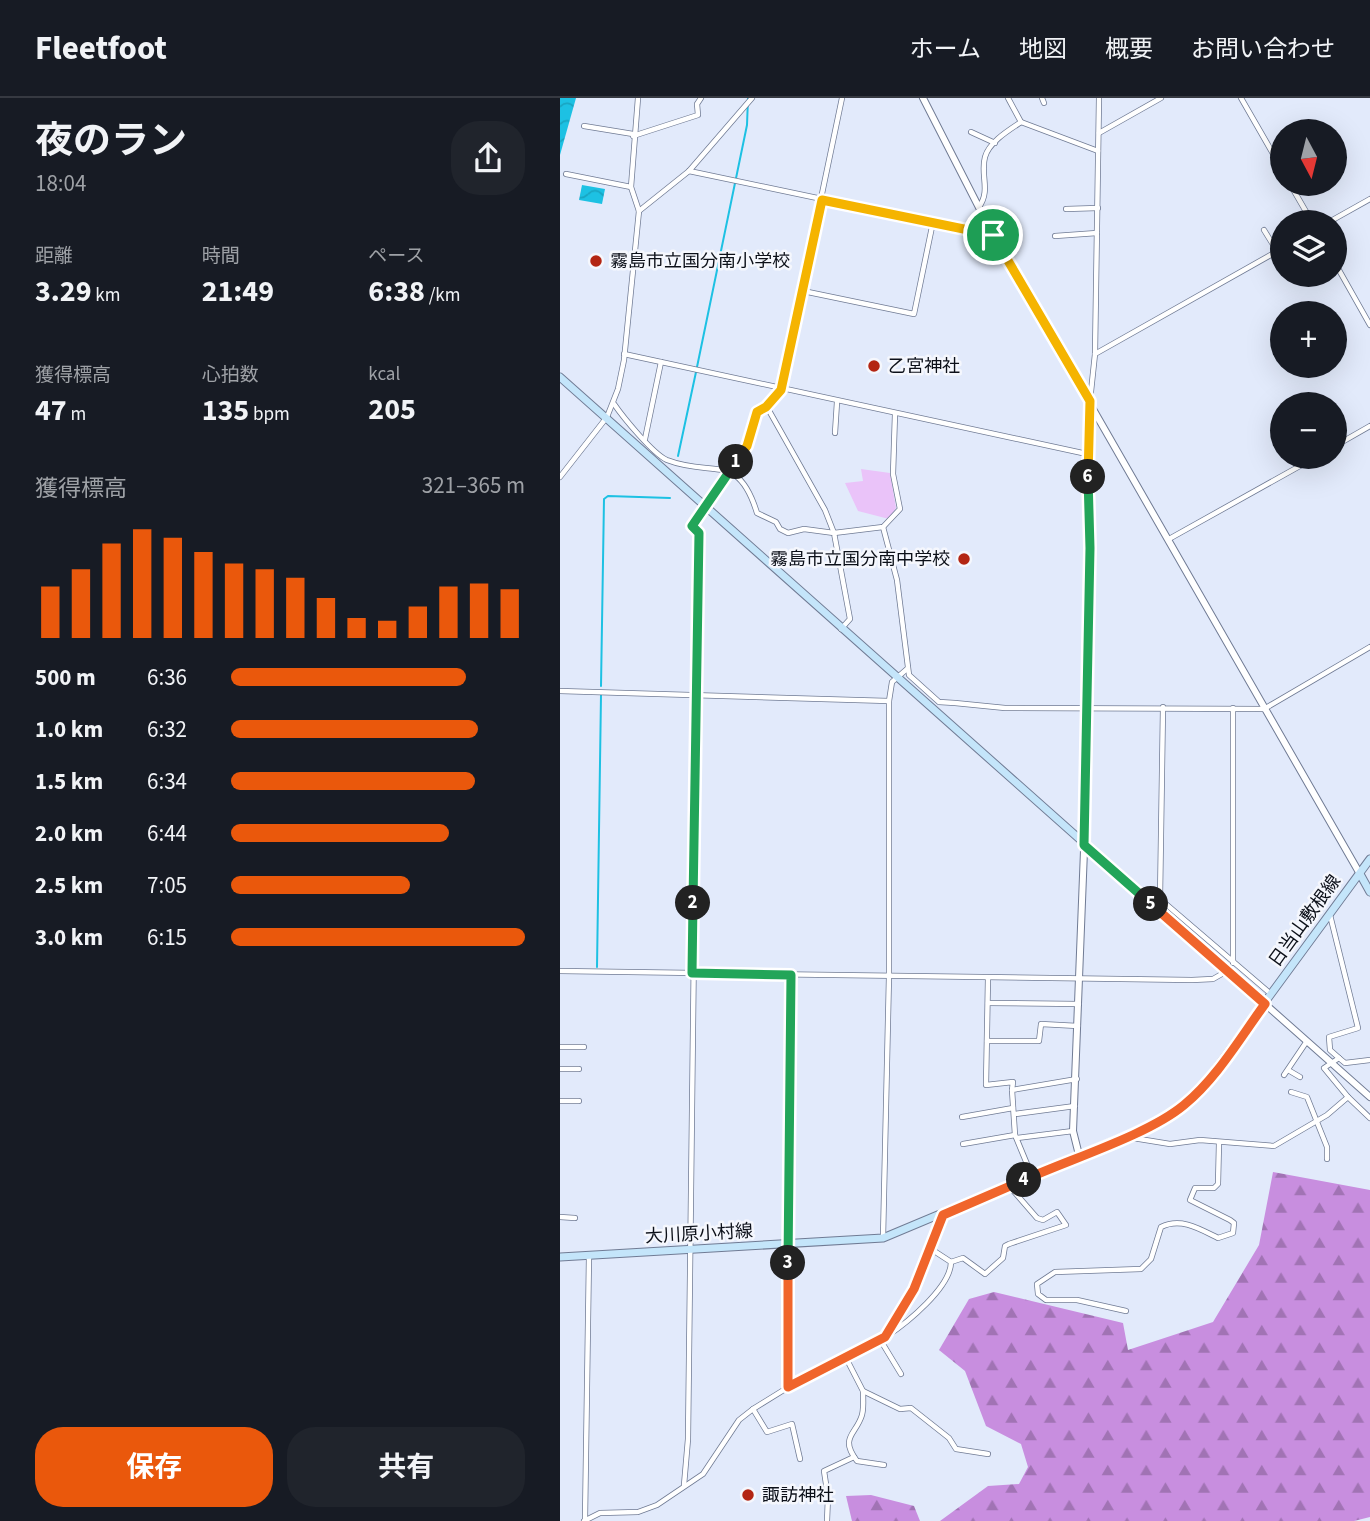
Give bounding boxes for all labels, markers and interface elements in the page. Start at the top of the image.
text: Fleetfoot [35,25,167,72]
text: ホーム [910,32,981,67]
text: 地図 [1019,32,1067,67]
text: 概要 [1105,32,1153,67]
text: お問い合わせ [1191,32,1335,67]
text: 夜のラン [35,114,187,168]
north arrow [1270,119,1348,196]
map controls [1270,119,1347,469]
button: share [451,121,525,195]
text: 18:04 [35,167,86,200]
pin [963,205,1023,265]
button: layers [1270,210,1347,287]
icon: arrive [974,216,1012,254]
text: 距離 [35,243,73,270]
text: 時間 [202,243,240,270]
text: ペース [368,243,424,270]
place label: 霧島市立国分南小学校 [610,249,790,274]
marker: 霧島市立国分南小学校 [588,253,604,269]
text: 3.29 [35,270,92,313]
text: 21:49 [202,270,274,313]
text: 6:38 [368,270,425,313]
text: km [92,282,121,309]
text: /km [425,282,460,309]
button: + [1270,301,1347,378]
place label: 乙宮神社 [888,354,960,379]
marker: 乙宮神社 [866,358,882,374]
text: kcal [368,361,400,388]
text: 獲得標高 [35,362,111,389]
text: 心拍数 [202,362,259,389]
text: 205 [368,388,416,431]
text: 47 [35,389,67,432]
text: 135 [202,389,249,432]
button: − [1270,392,1347,469]
text: m [67,401,86,428]
text: bpm [249,401,290,428]
pin: 1 [718,444,754,480]
text: 1 [730,448,741,475]
pin: 6 [1070,460,1106,494]
text: 6 [1082,463,1093,490]
text: 321–365 m [422,469,525,502]
text: 獲得標高 [35,472,127,505]
place label: 霧島市立国分南中学校 [770,547,950,572]
marker: 霧島市立国分南中学校 [956,551,972,567]
text: 500 m [35,661,96,694]
text: 6:36 [147,661,187,694]
text: 1.0 km [35,713,103,746]
text: 6:32 [147,713,187,746]
text: 1.5 km [35,765,103,798]
text: 6:34 [147,765,187,798]
text: 2.0 km [35,817,103,850]
text: 6:44 [147,817,187,850]
text: 2.5 km [35,869,103,902]
text: 7:05 [147,869,187,902]
street label: 日当山敷根線 [1263,870,1347,972]
pin: 2 [676,886,710,920]
pin: 5 [1134,886,1168,922]
text: 2 [687,889,698,916]
text: 5 [1145,890,1156,917]
text: 3.0 km [35,921,103,954]
text: 6:15 [147,921,187,954]
pin: 4 [1007,1162,1042,1198]
text: 4 [1018,1166,1029,1193]
street label: 大川原小村線 [644,1219,754,1249]
pin: 3 [770,1246,806,1280]
text: 3 [782,1249,793,1276]
button: 保存 [35,1427,273,1507]
button: 共有 [287,1427,525,1507]
place label: 諏訪神社 [762,1483,834,1508]
marker: 諏訪神社 [740,1487,756,1503]

